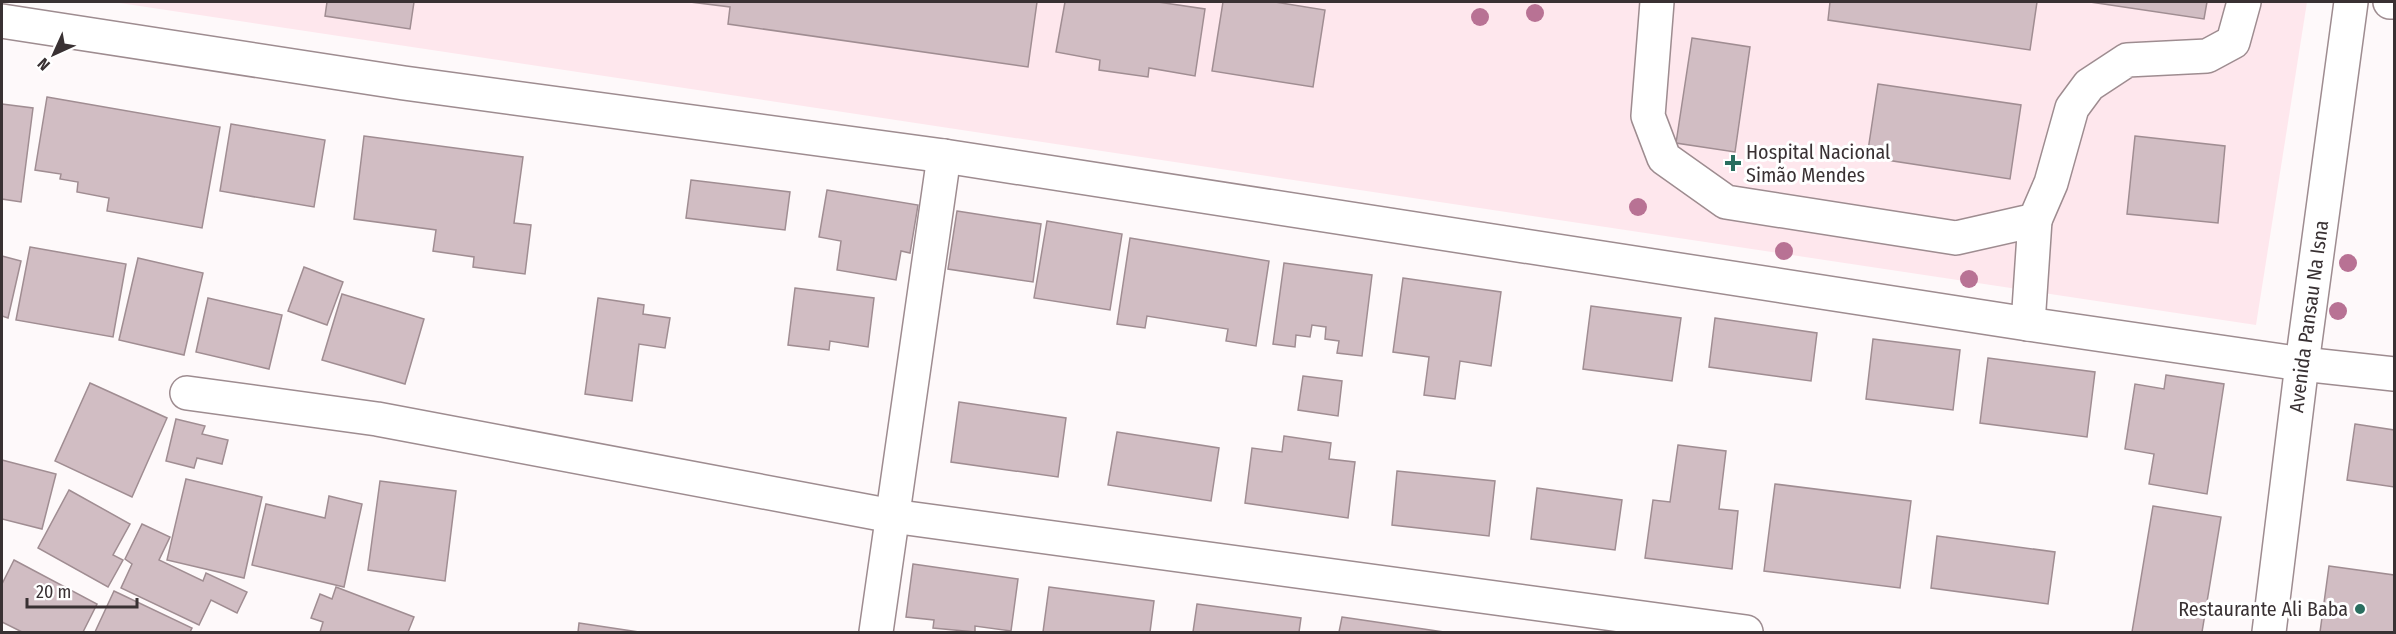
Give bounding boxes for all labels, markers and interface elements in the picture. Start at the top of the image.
north arrow [24,24,84,84]
text: N [34,54,54,74]
place label: Hospital Nacional Simão Mendes [1746,140,1890,187]
marker: Hospital Nacional Simão Mendes [1724,154,1742,172]
street label: Avenida Pansau Na Isna [2284,219,2333,414]
scale bar [27,571,136,609]
text: 20 m [36,581,71,603]
place label: Restaurante Ali Baba [2178,597,2348,621]
marker: Restaurante Ali Baba [2353,602,2367,616]

